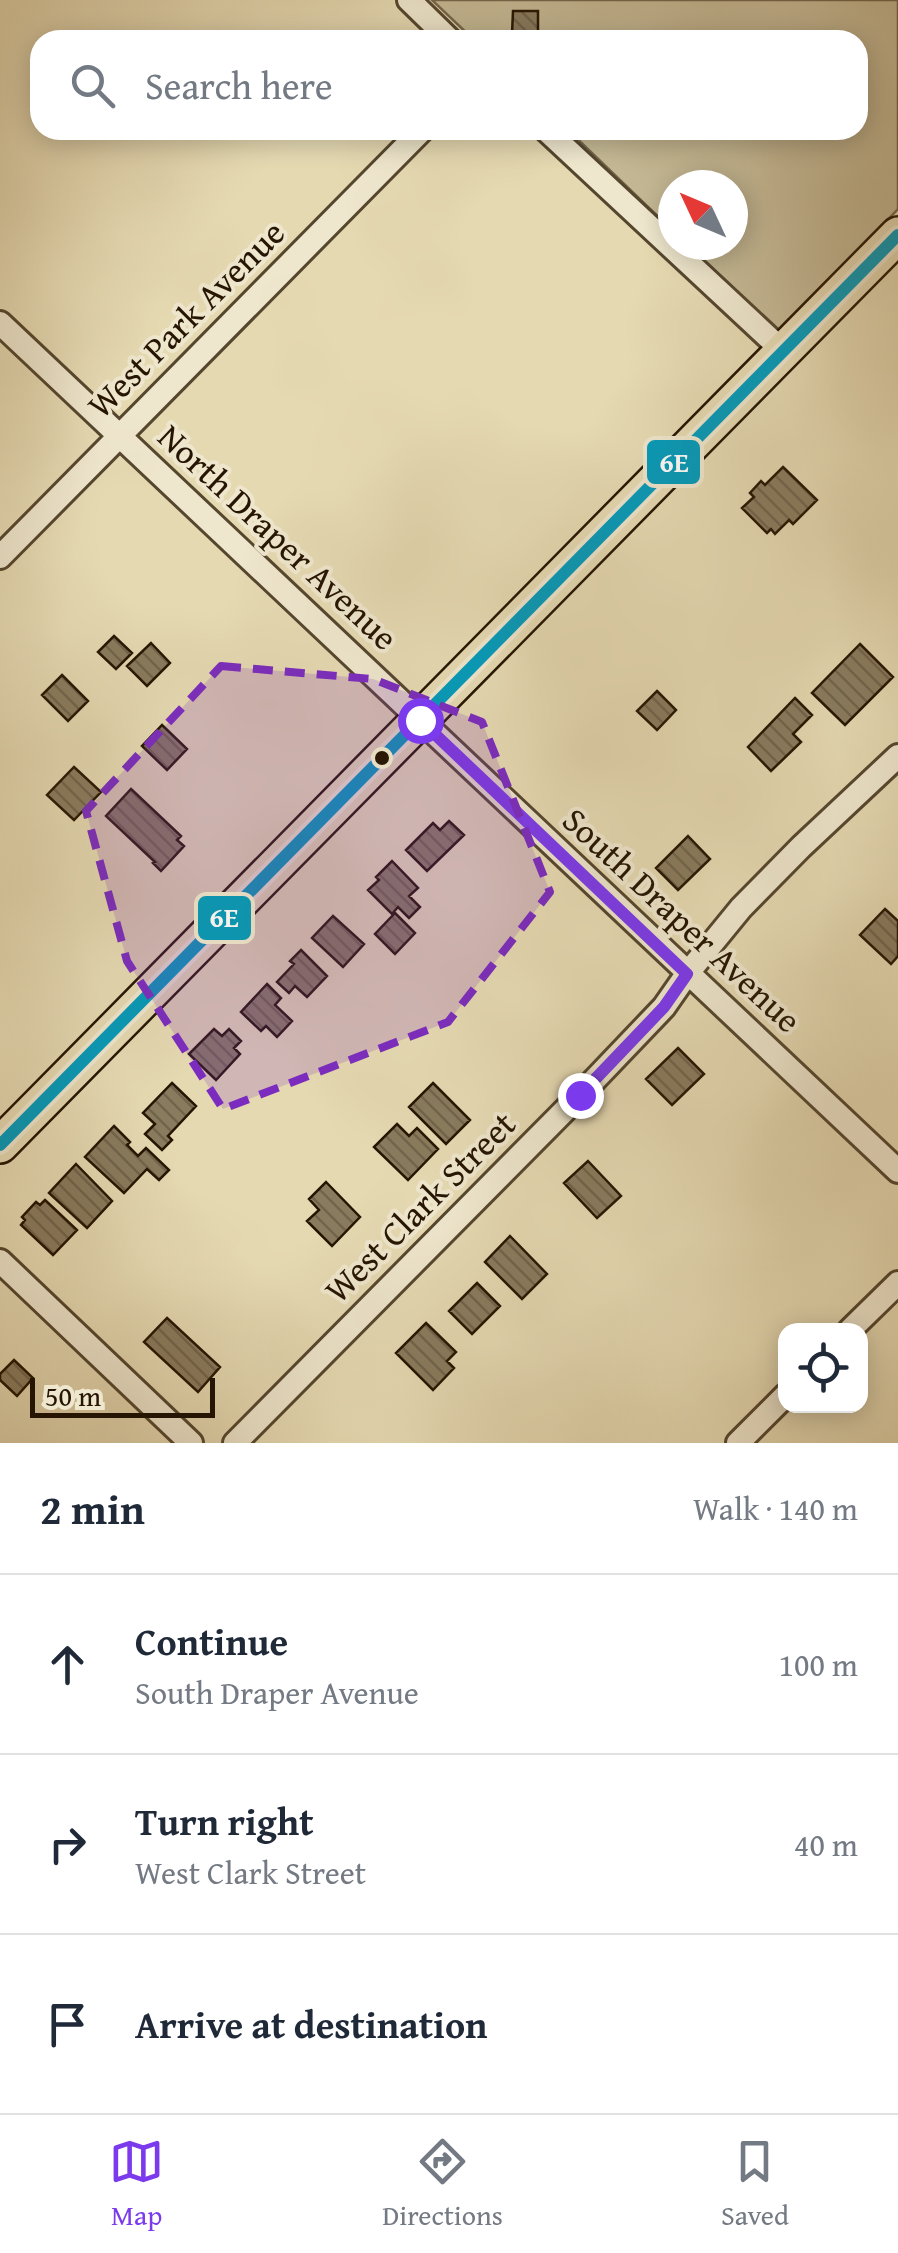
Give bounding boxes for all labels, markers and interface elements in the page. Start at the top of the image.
search box [30,30,868,140]
text: Search here [145,57,333,113]
icon: search [65,58,120,113]
north arrow [658,170,748,260]
street label: West Park Avenue [75,208,296,429]
street label: North Draper Avenue [147,412,410,662]
line badge: 6E [645,438,702,486]
text: 6E [659,441,689,482]
route start [398,698,444,744]
unlabelled marker [372,748,392,768]
street label: South Draper Avenue [551,795,813,1044]
line badge: 6E [196,894,253,942]
text: 6E [209,896,239,937]
route end [558,1073,604,1119]
street label: West Clark Street [312,1099,527,1314]
map controls [778,1323,868,1413]
button: locate [778,1323,868,1413]
scale bar [30,1373,215,1418]
text: 50 m [45,1375,101,1416]
text: 2 min [40,1478,145,1539]
text: Walk · 140 m [693,1485,858,1532]
text: Continue [135,1613,288,1669]
icon: ahead [40,1637,95,1692]
text: 100 m [779,1641,858,1688]
text: South Draper Avenue [135,1669,419,1716]
text: Turn right [135,1793,314,1849]
icon: right [40,1817,95,1872]
text: 40 m [794,1821,858,1868]
text: West Clark Street [135,1849,366,1896]
text: Arrive at destination [135,1996,488,2052]
icon: arrive [40,1997,95,2052]
tab: Map [109,2134,164,2235]
tab: Directions [382,2134,503,2235]
tab: Saved [721,2134,789,2235]

